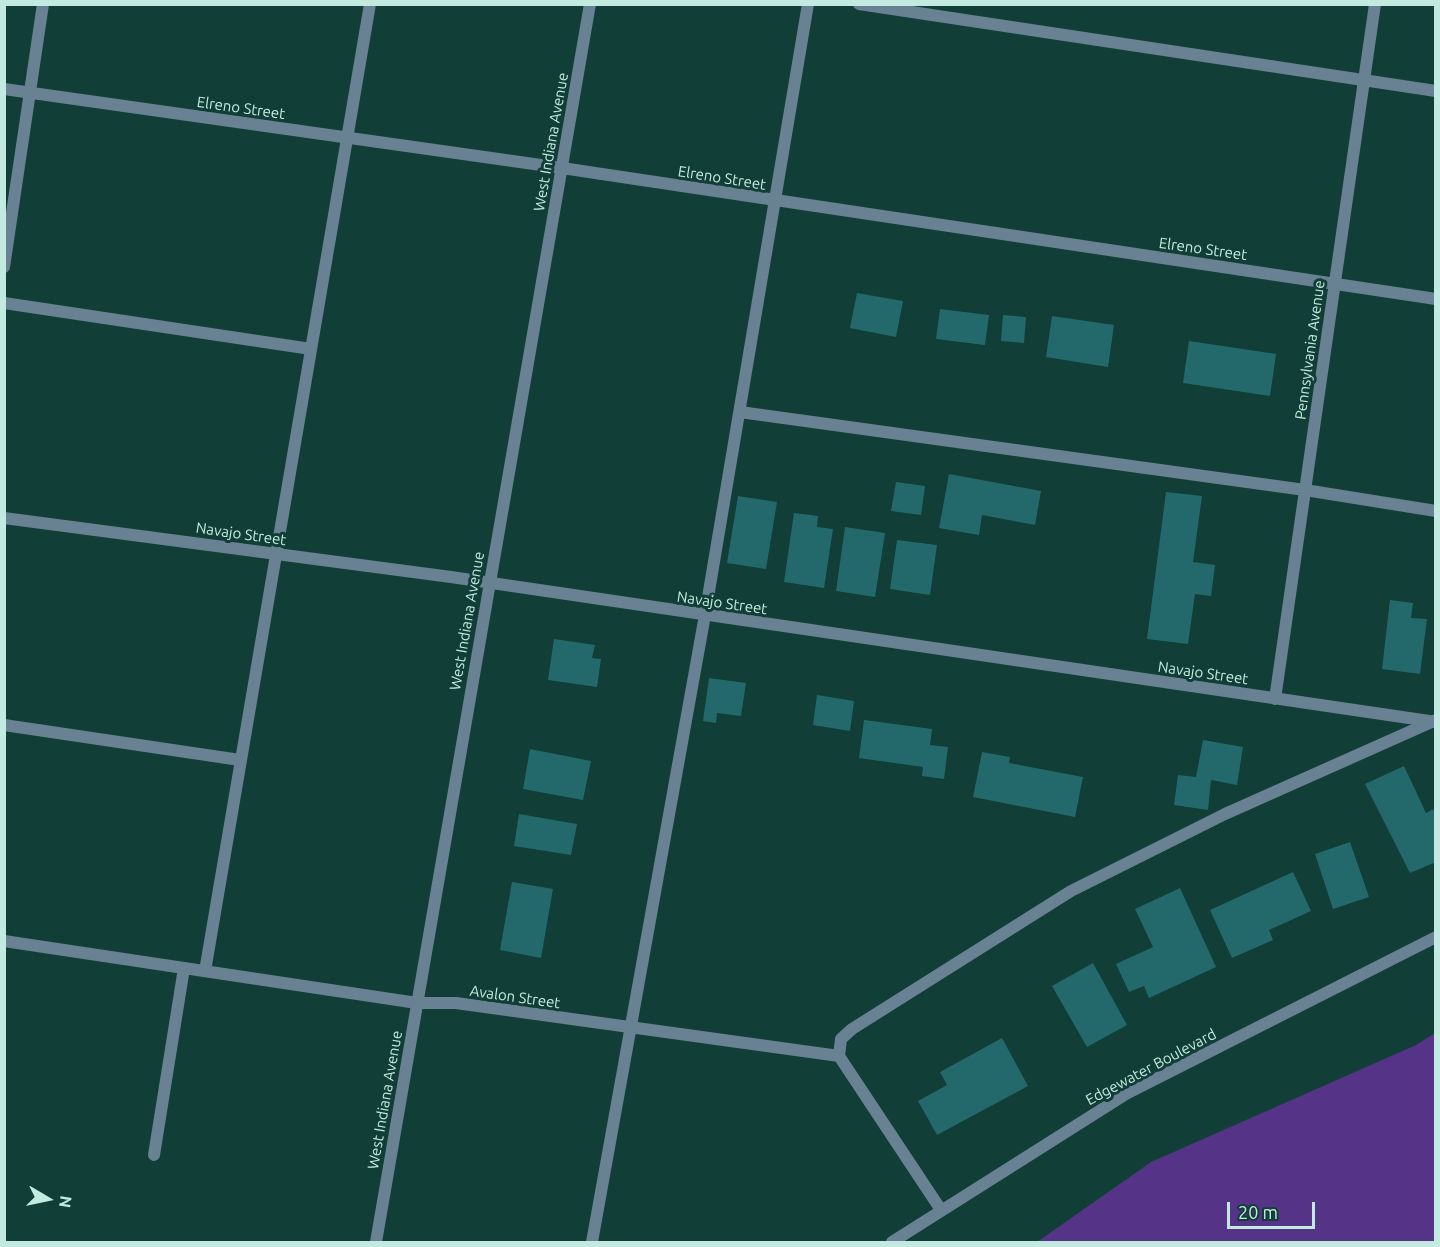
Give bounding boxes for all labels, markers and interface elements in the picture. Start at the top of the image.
street label: West Indiana Avenue [530,71,572,213]
street label: Elreno Street [196,93,286,123]
street label: Elreno Street [677,162,767,194]
street label: Elreno Street [1158,234,1248,264]
street label: Pennsylvania Avenue [1291,279,1329,421]
street label: Navajo Street [195,519,287,549]
street label: West Indiana Avenue [446,550,488,692]
street label: Navajo Street [676,588,768,618]
street label: Navajo Street [1157,658,1249,688]
street label: Avalon Street [469,982,561,1012]
street label: Edgewater Boulevard [1083,1025,1219,1109]
street label: West Indiana Avenue [364,1029,406,1171]
north arrow [18,1169,78,1229]
scale bar [1230,1190,1318,1228]
text: N [56,1195,76,1209]
text: 20 m [1238,1202,1278,1222]

